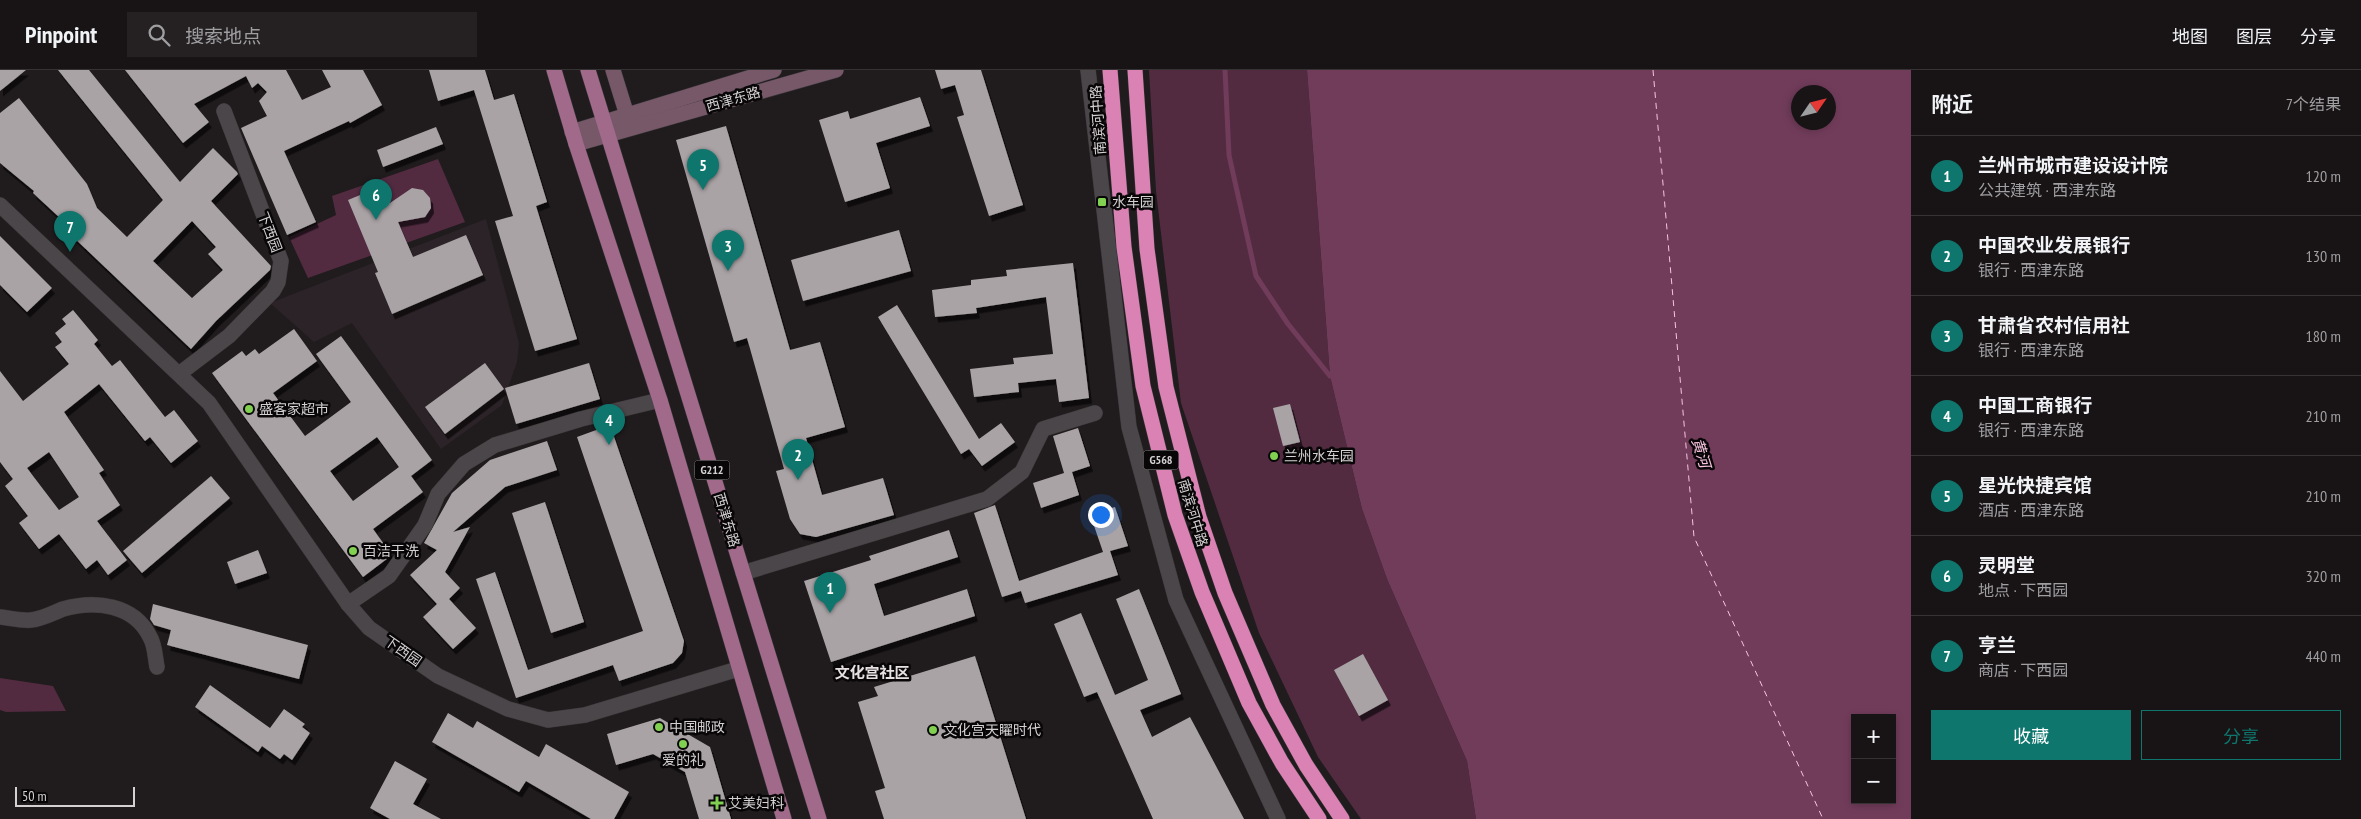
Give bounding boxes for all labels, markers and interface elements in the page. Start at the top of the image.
search box [127,12,477,57]
text: Pinpoint [25,19,97,50]
icon: search [145,21,173,49]
text: 搜索地点 [185,24,261,48]
text: 地图 [2172,25,2208,48]
text: 图层 [2236,25,2272,48]
text: 分享 [2300,25,2336,48]
street label: 西津东路 [704,83,762,115]
street label: 南滨河中路 [1087,84,1109,156]
north arrow [1791,85,1836,130]
text: 附近 [1931,91,1973,118]
text: 7个结果 [2286,94,2341,114]
pin: 5 [687,149,719,190]
text: 兰州市城市建设设计院 [1978,153,2168,177]
text: 1 [1943,166,1951,186]
text: 120 m [2306,166,2341,186]
pin: 6 [360,179,392,220]
text: 公共建筑 · 西津东路 [1978,180,2116,200]
place label: 水车园 [1112,193,1154,211]
marker: 水车园 [1096,196,1108,208]
street label: 下西园 [254,209,286,255]
pin: 7 [54,211,86,252]
pin: 3 [712,230,744,271]
text: 中国农业发展银行 [1978,233,2130,257]
text: 2 [1943,246,1951,266]
text: 130 m [2306,246,2341,266]
text: 银行 · 西津东路 [1978,260,2084,280]
text: 甘肃省农村信用社 [1978,313,2130,337]
text: 3 [1943,326,1951,346]
text: 180 m [2306,326,2341,346]
text: 银行 · 西津东路 [1978,340,2084,360]
text: 中国工商银行 [1978,393,2092,417]
place label: 盛客家超市 [259,400,329,418]
marker: 盛客家超市 [243,403,255,415]
pin: 4 [593,404,625,445]
text: 4 [1943,406,1951,426]
text: 210 m [2306,406,2341,426]
text: 银行 · 西津东路 [1978,420,2084,440]
water label: 黄河 [1688,436,1716,473]
pin: 2 [782,439,814,480]
place label: 兰州水车园 [1284,447,1354,465]
road number: G568 [1144,450,1178,470]
marker: 兰州水车园 [1268,450,1280,462]
road number: G212 [694,460,730,480]
text: 星光快捷宾馆 [1978,473,2092,497]
street label: 南滨河中路 [1174,477,1212,549]
text: 5 [1943,486,1951,506]
text: 210 m [2306,486,2341,506]
street label: 西津东路 [710,491,744,549]
text: 酒店 · 西津东路 [1978,500,2084,520]
your location [1088,502,1114,528]
place label: 百洁干洗 [363,542,419,560]
marker: 百洁干洗 [347,545,359,557]
text: 灵明堂 [1978,553,2035,577]
text: 6 [1943,566,1951,586]
text: 320 m [2306,566,2341,586]
pin: 1 [814,572,846,613]
text: 地点 · 下西园 [1978,580,2068,600]
street label: 下西园 [381,632,425,670]
text: 亨兰 [1978,633,2016,657]
text: 7 [1943,646,1951,666]
text: 440 m [2306,646,2341,666]
text: 商店 · 下西园 [1978,660,2068,680]
district label: 文化宫社区 [834,663,910,682]
button: 收藏 [1931,710,2131,760]
button: 分享 [2141,710,2341,760]
map controls [1851,714,1896,804]
button: + [1851,714,1896,759]
place label: 中国邮政 [669,718,725,736]
marker: 中国邮政 [653,721,665,733]
place label: 文化宫天矅时代 [943,721,1041,739]
marker: 文化宫天矅时代 [927,724,939,736]
marker: 爱的礼 [677,738,689,750]
place label: 爱的礼 [662,751,704,769]
button: − [1851,759,1896,804]
scale bar [15,784,135,807]
text: 50 m [22,787,47,805]
place label: 艾美妇科 [728,794,784,812]
marker: 艾美妇科 [710,796,724,810]

